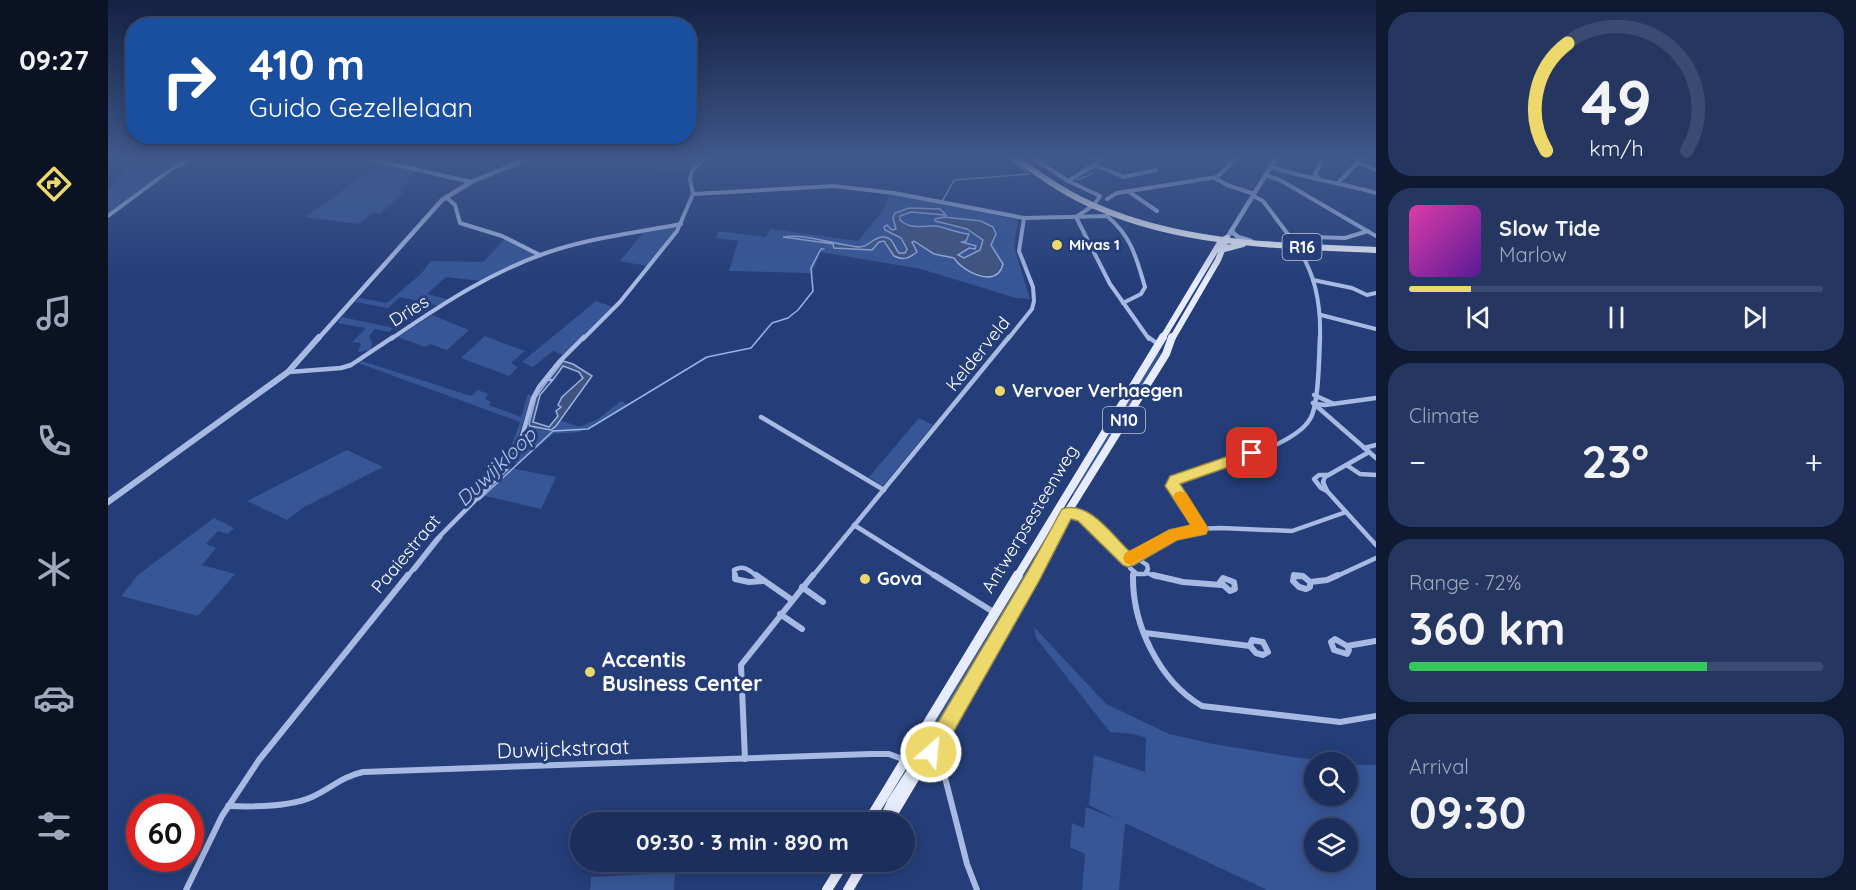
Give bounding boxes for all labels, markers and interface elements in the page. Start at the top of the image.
text: 410 m [249,38,365,91]
icon: right [150,42,228,120]
text: 09:27 [19,43,89,77]
text: 49 [1581,63,1651,141]
text: Guido Gezellelaan [249,90,473,124]
text: km/h [1589,135,1643,161]
icon: directions [33,163,75,205]
text: Slow Tide [1499,214,1600,242]
road number: R16 [1282,234,1322,260]
place label: Mivas 1 [1069,235,1120,254]
marker: Mivas 1 [1050,238,1064,252]
text: Marlow [1499,242,1567,267]
street label: Dries [385,290,433,332]
icon: music [33,292,75,334]
icon: previous [1462,301,1495,334]
icon: pause [1600,301,1633,334]
icon: next [1738,301,1771,334]
street label: Kelderveld [941,312,1015,396]
place label: Vervoer Verhaegen [1012,379,1183,402]
marker: Vervoer Verhaegen [993,384,1007,398]
text: Climate [1409,403,1479,428]
road number: N10 [1103,407,1145,433]
icon: phone [33,420,75,462]
water label: Duwijkloop [450,422,542,511]
pin [1226,427,1277,478]
text: 23° [1582,433,1649,489]
icon: arrive [1235,436,1268,469]
street label: Antwerpsesteenweg [976,440,1083,597]
text: − [1409,441,1426,482]
text: + [1804,441,1823,482]
street label: Paaiestraat [366,510,445,598]
icon: climate [33,548,75,590]
place label: Gova [877,567,922,590]
text: Range · 72% [1409,570,1521,595]
marker: Gova [858,572,872,586]
text: 360 km [1409,600,1565,656]
place label: Accentis Business Center [602,646,762,696]
marker: Accentis Business Center [583,665,597,679]
icon: car [33,677,75,719]
position arrow [899,720,963,784]
street label: Duwijckstraat [496,733,630,763]
map controls [1304,752,1358,872]
button: search [1304,752,1358,806]
text: Arrival [1409,754,1469,779]
text: 09:30 [1409,784,1526,840]
speed limit sign: 60 [126,794,204,872]
icon: filters [33,805,75,847]
button: layers [1304,818,1358,872]
text: 09:30 · 3 min · 890 m [636,828,849,856]

